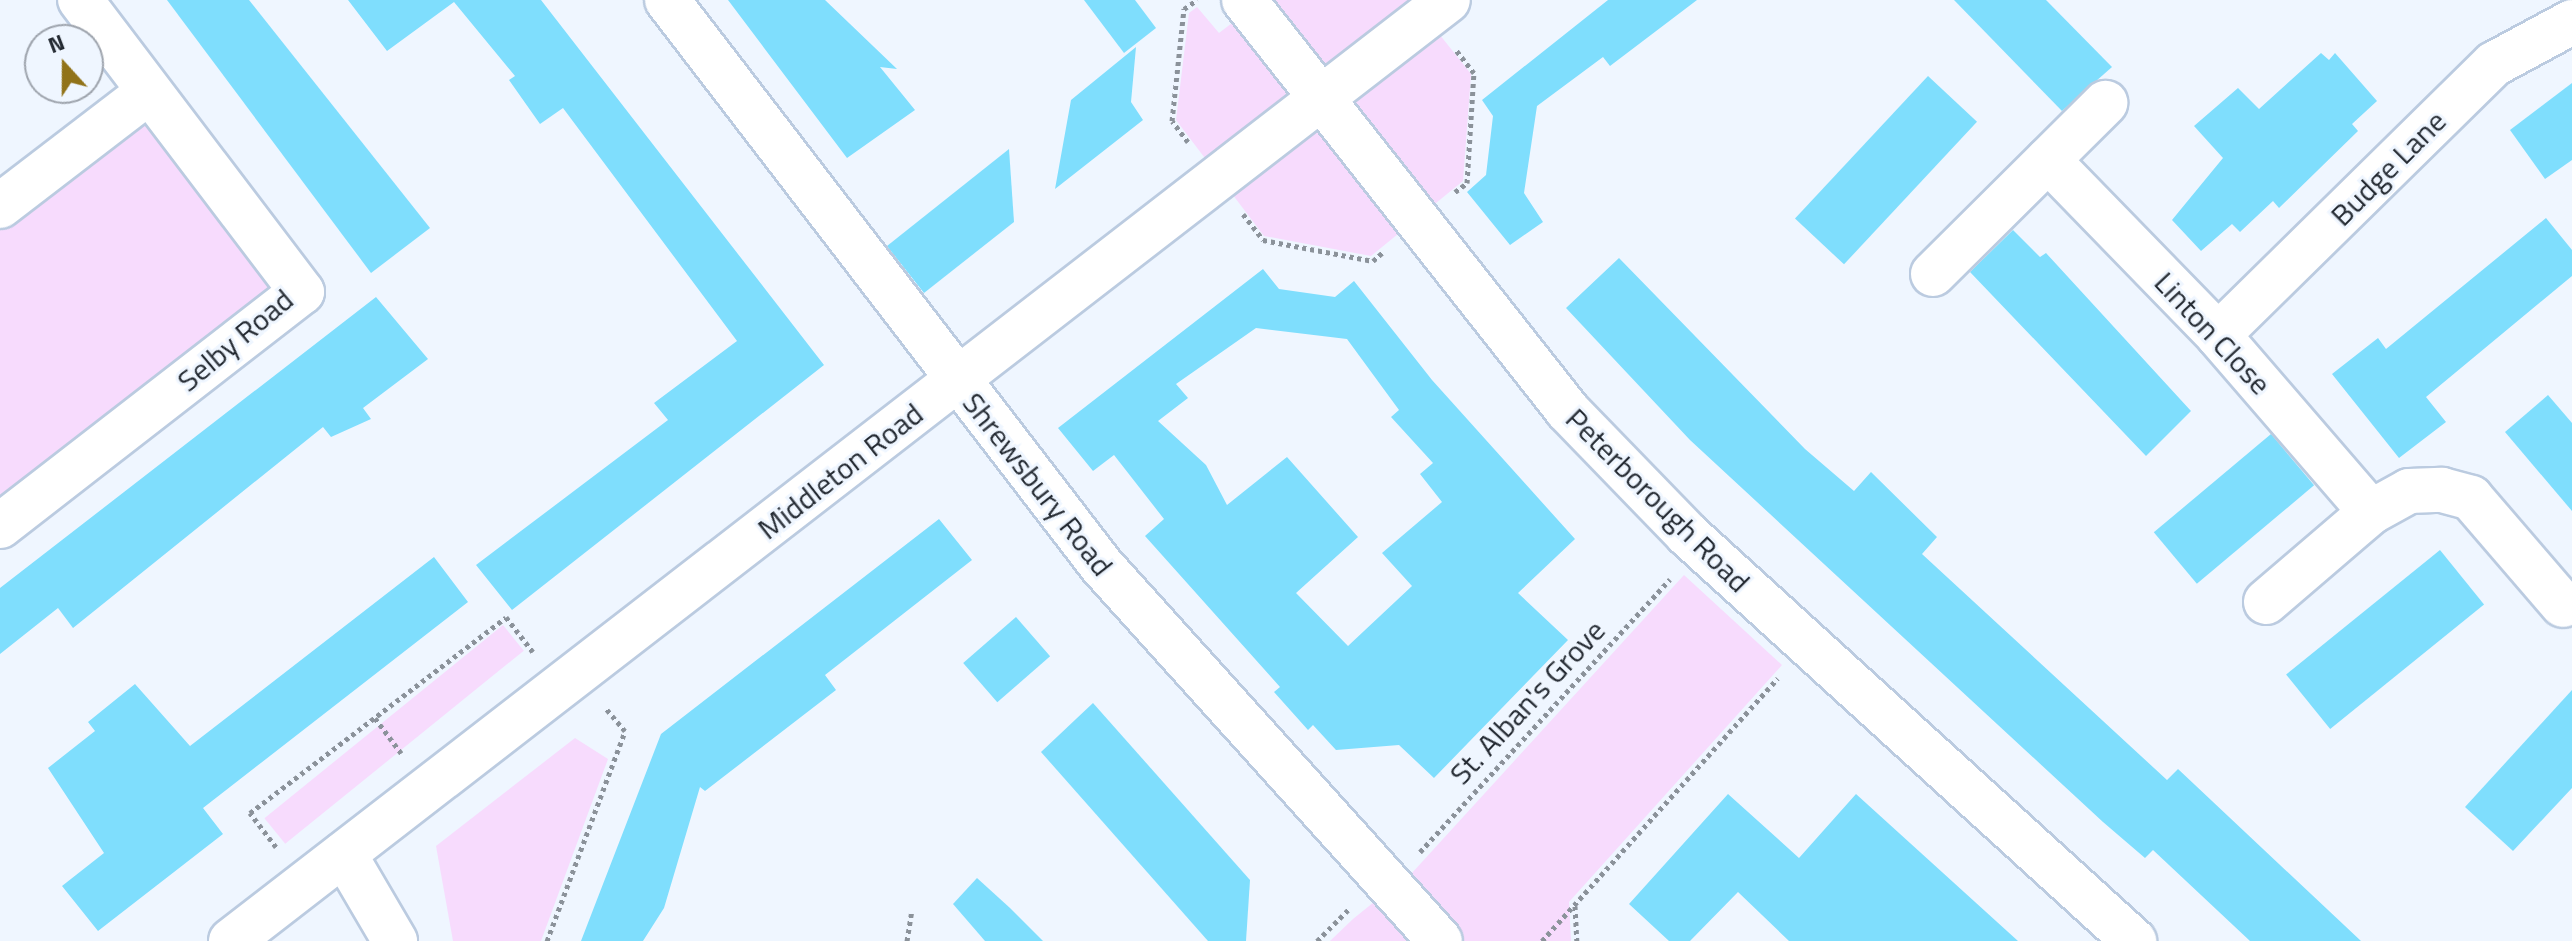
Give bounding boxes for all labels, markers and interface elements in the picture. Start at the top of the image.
north arrow [24,24,104,104]
text: N [43,25,69,62]
street label: Budge Lane [2323,103,2453,233]
street label: Linton Close [2147,264,2279,402]
street label: Selby Road [170,281,300,399]
street label: Shrewsbury Road [955,385,1121,583]
street label: Middleton Road [750,395,930,547]
street label: Peterborough Road [1559,401,1757,599]
street label: St. Alban's Grove [1442,613,1612,791]

